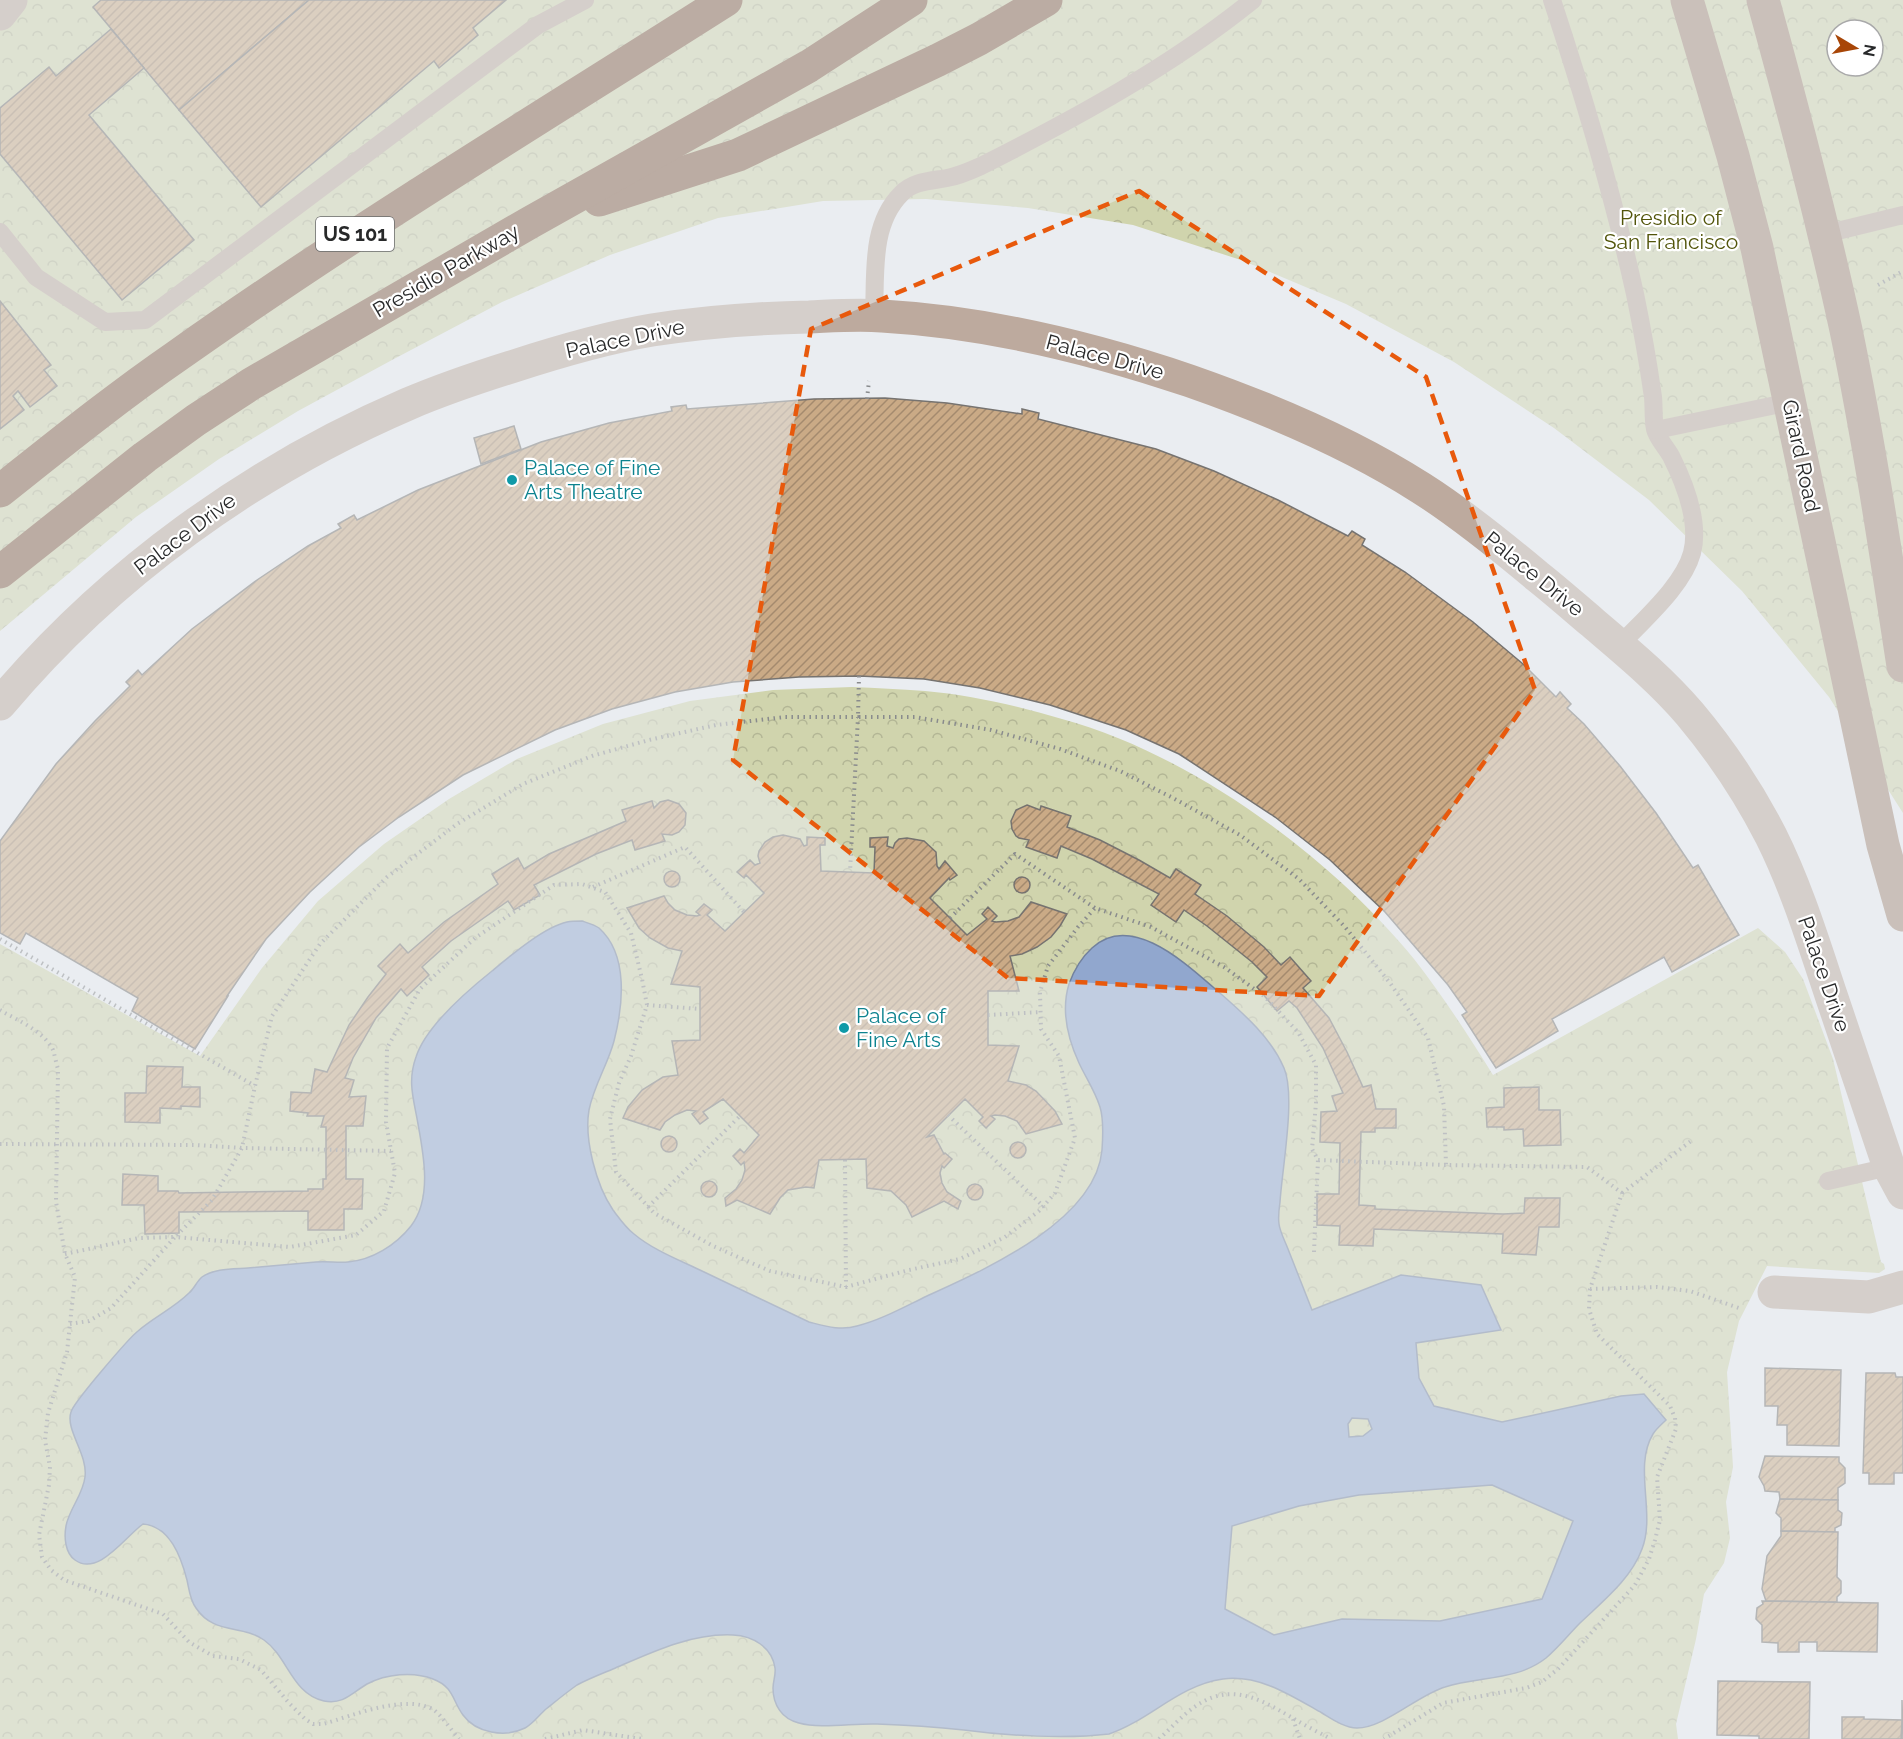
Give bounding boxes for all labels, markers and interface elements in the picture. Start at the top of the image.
north arrow [1825,18,1885,78]
text: N [1859,43,1880,58]
park label: Presidio of San Francisco [1604,205,1738,254]
road number: US 101 [316,217,394,251]
street label: Presidio Parkway [368,219,523,323]
street label: Palace Drive [563,314,687,363]
street label: Palace Drive [1044,329,1167,384]
street label: Girard Road [1777,397,1826,514]
place label: Palace of Fine Arts Theatre [524,455,660,504]
marker: Palace of Fine Arts Theatre [505,473,519,487]
street label: Palace Drive [129,487,240,580]
street label: Palace Drive [1480,526,1589,621]
street label: Palace Drive [1793,913,1856,1035]
place label: Palace of Fine Arts [856,1003,947,1052]
marker: Palace of Fine Arts [837,1021,851,1035]

